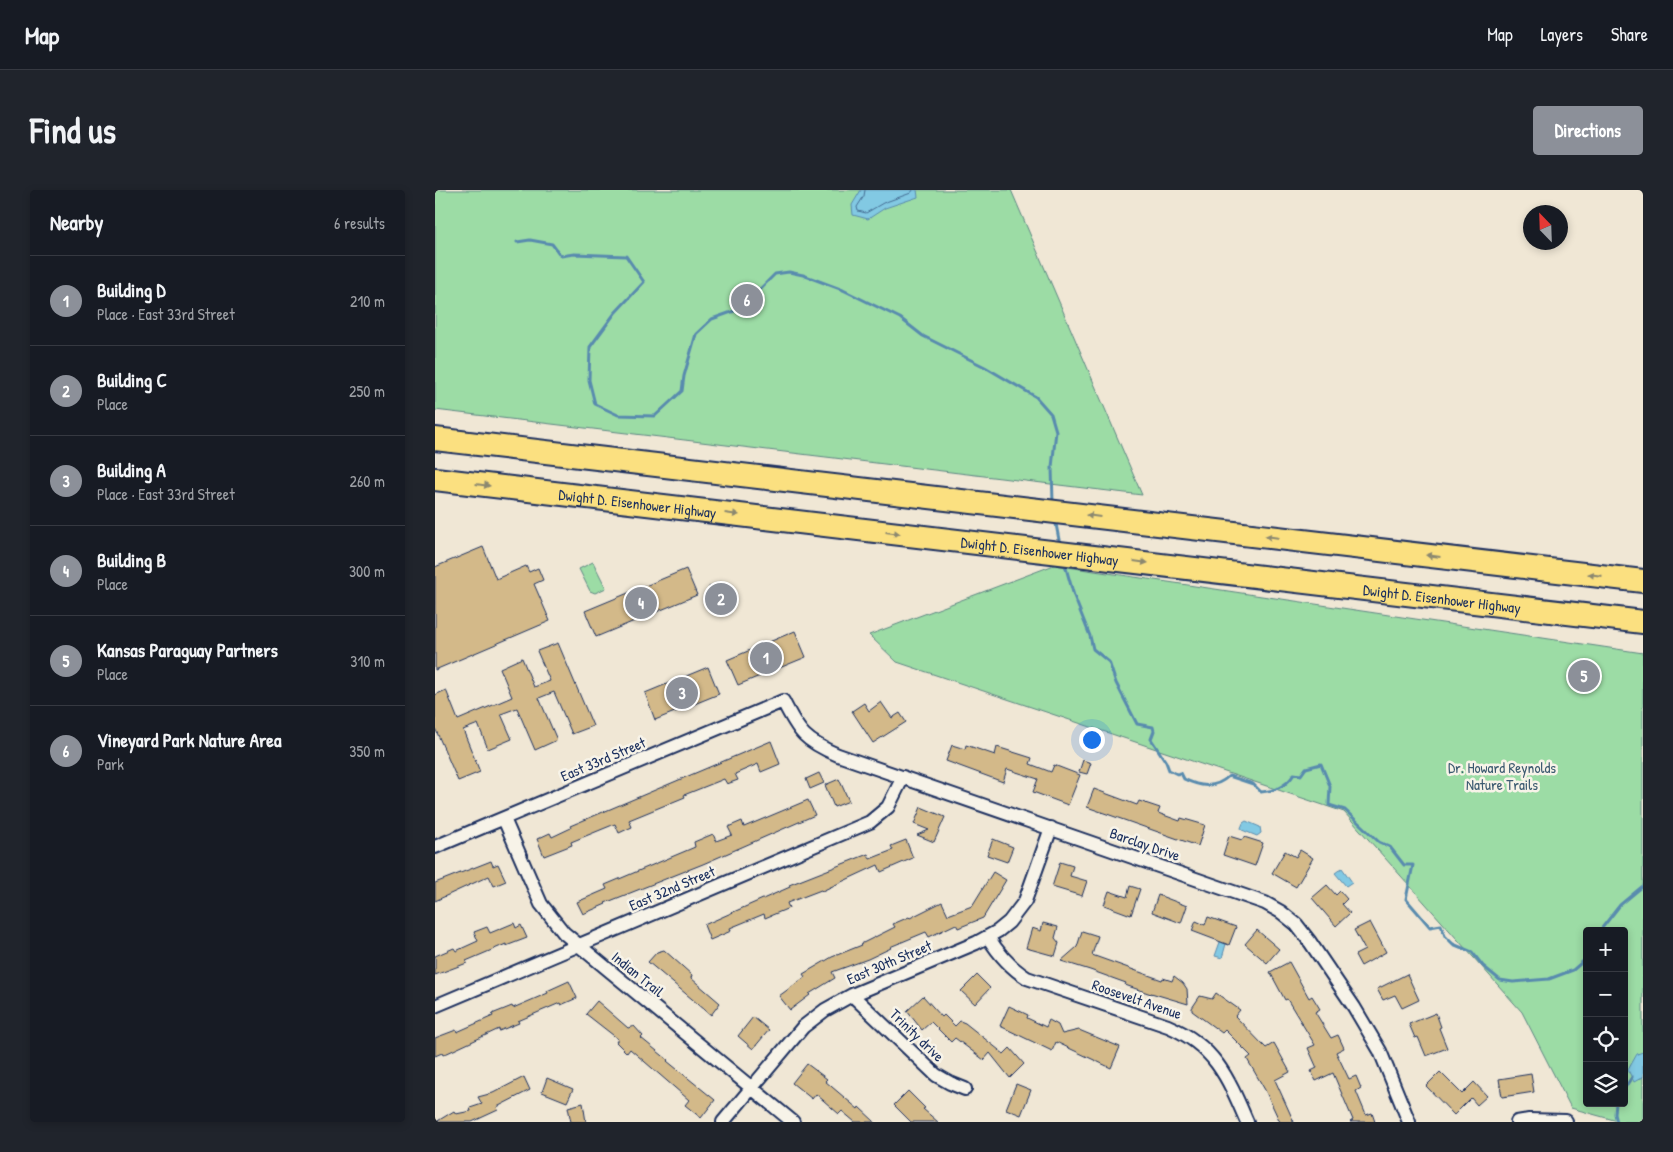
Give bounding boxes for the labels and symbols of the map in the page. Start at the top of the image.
north arrow [1523,205,1568,250]
pin: 6 [731,281,763,319]
one-way arrow [476,481,492,489]
street label: Dwight D. Eisenhower Highway [558,483,718,523]
one-way arrow [724,510,740,518]
one-way arrow [1085,512,1101,520]
one-way arrow [885,529,901,537]
street label: Dwight D. Eisenhower Highway [960,531,1120,570]
one-way arrow [1264,533,1280,541]
one-way arrow [1425,552,1441,560]
one-way arrow [1134,558,1150,566]
one-way arrow [1586,571,1602,579]
street label: Dwight D. Eisenhower Highway [1362,578,1522,618]
pin: 2 [705,580,737,618]
pin: 4 [625,584,657,622]
pin: 1 [750,639,782,677]
pin: 5 [1568,657,1600,695]
pin: 3 [666,674,698,712]
your location [1079,727,1105,753]
street label: East 33rd Street [557,731,649,786]
park label: Dr. Howard Reynolds Nature Trails [1448,757,1556,795]
street label: Barclay Drive [1107,822,1183,866]
street label: East 32nd Street [626,860,719,916]
street label: East 30th Street [843,934,935,989]
street label: Indian Trail [607,946,669,1002]
street label: Roosevelt Avenue [1089,974,1185,1024]
street label: Trinity drive [885,1004,949,1066]

